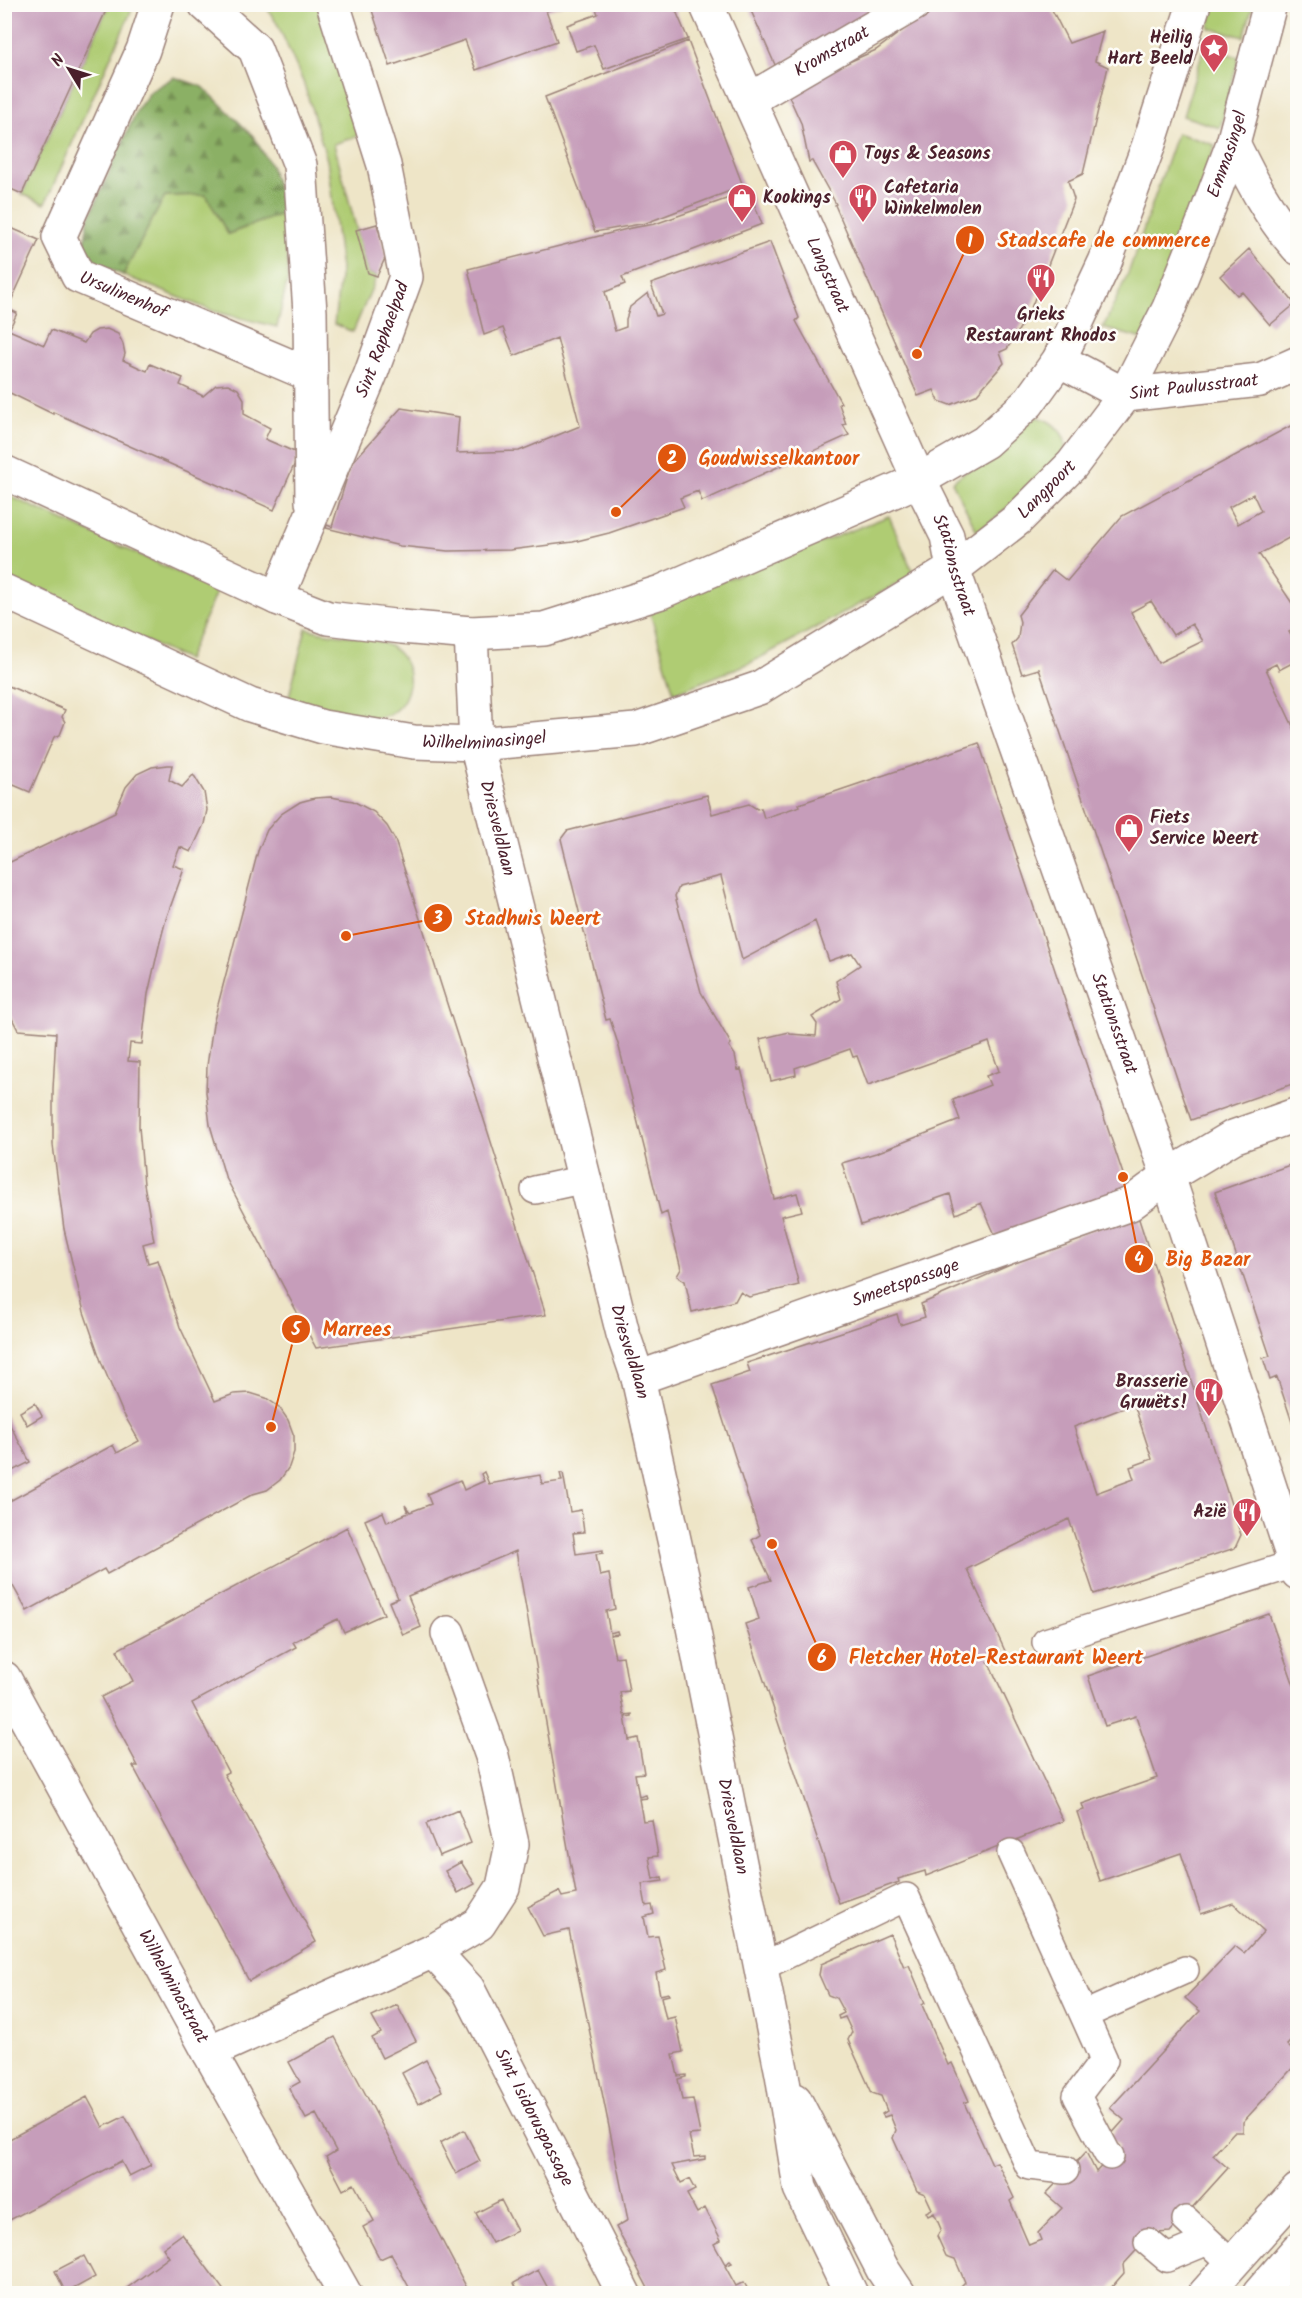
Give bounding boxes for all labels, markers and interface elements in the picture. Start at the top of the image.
street label: Kromstraat [789,18,876,85]
place label: Heilig Hart Beeld [1107,24,1193,74]
place icon: Heilig Hart Beeld [1198,32,1230,74]
north arrow [39,39,99,99]
text: N [45,49,71,72]
street label: Emmasingel [1199,107,1256,202]
shop icon: Toys & Seasons [827,138,859,180]
place label: Toys & Seasons [864,140,991,169]
place label: Cafetaria Winkelmolen [884,174,982,224]
shop icon: Kookings [726,182,758,224]
restaurant icon: Cafetaria Winkelmolen [847,182,879,224]
place label: Kookings [763,184,831,213]
callout: Stadscafe de commerce [955,221,1222,259]
text: Stadscafe de commerce [998,226,1211,258]
text: 1 [967,228,973,257]
street label: Langstraat [798,232,857,319]
restaurant icon: Grieks Restaurant Rhodos [1025,262,1057,304]
street label: Ursulinenhof [75,264,174,328]
street label: Sint Raphaelpad [348,277,418,402]
place label: Grieks Restaurant Rhodos [966,301,1117,351]
street label: Sint Paulusstraat [1128,366,1261,409]
callout: Goudwisselkantoor [657,439,871,477]
text: Goudwisselkantoor [699,444,860,476]
text: 2 [667,445,677,474]
street label: Langpoort [1011,453,1084,526]
street label: Stationsstraat [924,509,984,621]
street label: Wilhelminasingel [422,723,548,759]
street label: Driesveldlaan [471,777,523,879]
place label: Fiets Service Weert [1150,804,1259,854]
shop icon: Fiets Service Weert [1113,812,1145,854]
callout: Stadhuis Weert [423,899,613,937]
text: Stadhuis Weert [465,904,602,936]
text: 3 [432,905,443,934]
street label: Stationsstraat [1083,969,1146,1080]
callout: Big Bazar [1124,1240,1263,1278]
text: Big Bazar [1166,1245,1251,1277]
text: 4 [1134,1246,1144,1275]
street label: Smeetspassage [848,1251,964,1316]
street label: Driesveldlaan [602,1301,657,1402]
callout: Marrees [281,1310,403,1348]
text: Marrees [323,1315,392,1347]
text: 5 [290,1316,302,1345]
place label: Brasserie Gruuëts! [1115,1368,1188,1418]
restaurant icon: Brasserie Gruuëts! [1193,1376,1225,1418]
restaurant icon: Azië [1231,1496,1263,1538]
place label: Azië [1193,1498,1227,1527]
callout: Fletcher Hotel-Restaurant Weert [807,1638,1155,1676]
text: Fletcher Hotel-Restaurant Weert [849,1643,1144,1675]
text: 6 [817,1644,827,1673]
street label: Driesveldlaan [709,1776,756,1877]
street label: Wilhelminastraat [130,1924,217,2050]
street label: Sint Isidoruspassage [486,2043,581,2192]

